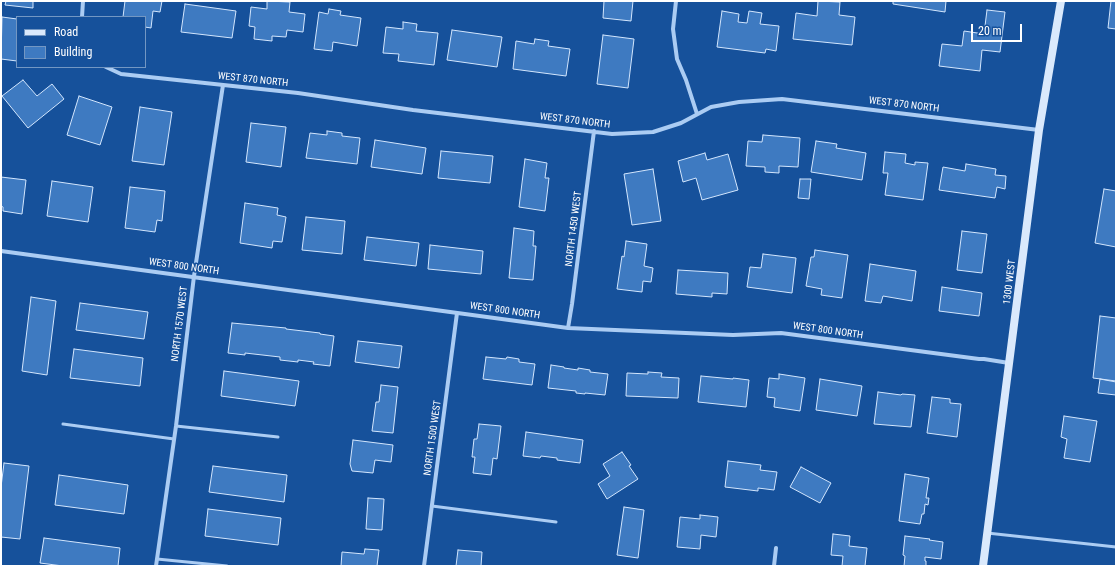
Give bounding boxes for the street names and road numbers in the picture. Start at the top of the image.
street label: WEST 870 NORTH [217,70,289,90]
street label: WEST 870 NORTH [868,95,940,115]
street label: WEST 870 NORTH [539,111,611,131]
street label: NORTH 1450 WEST [563,191,585,267]
street label: WEST 800 NORTH [148,256,220,278]
street label: 1300 WEST [1001,259,1019,305]
street label: NORTH 1570 WEST [169,286,191,362]
street label: WEST 800 NORTH [469,300,541,322]
street label: WEST 800 NORTH [792,320,864,342]
street label: NORTH 1500 WEST [422,400,444,476]

